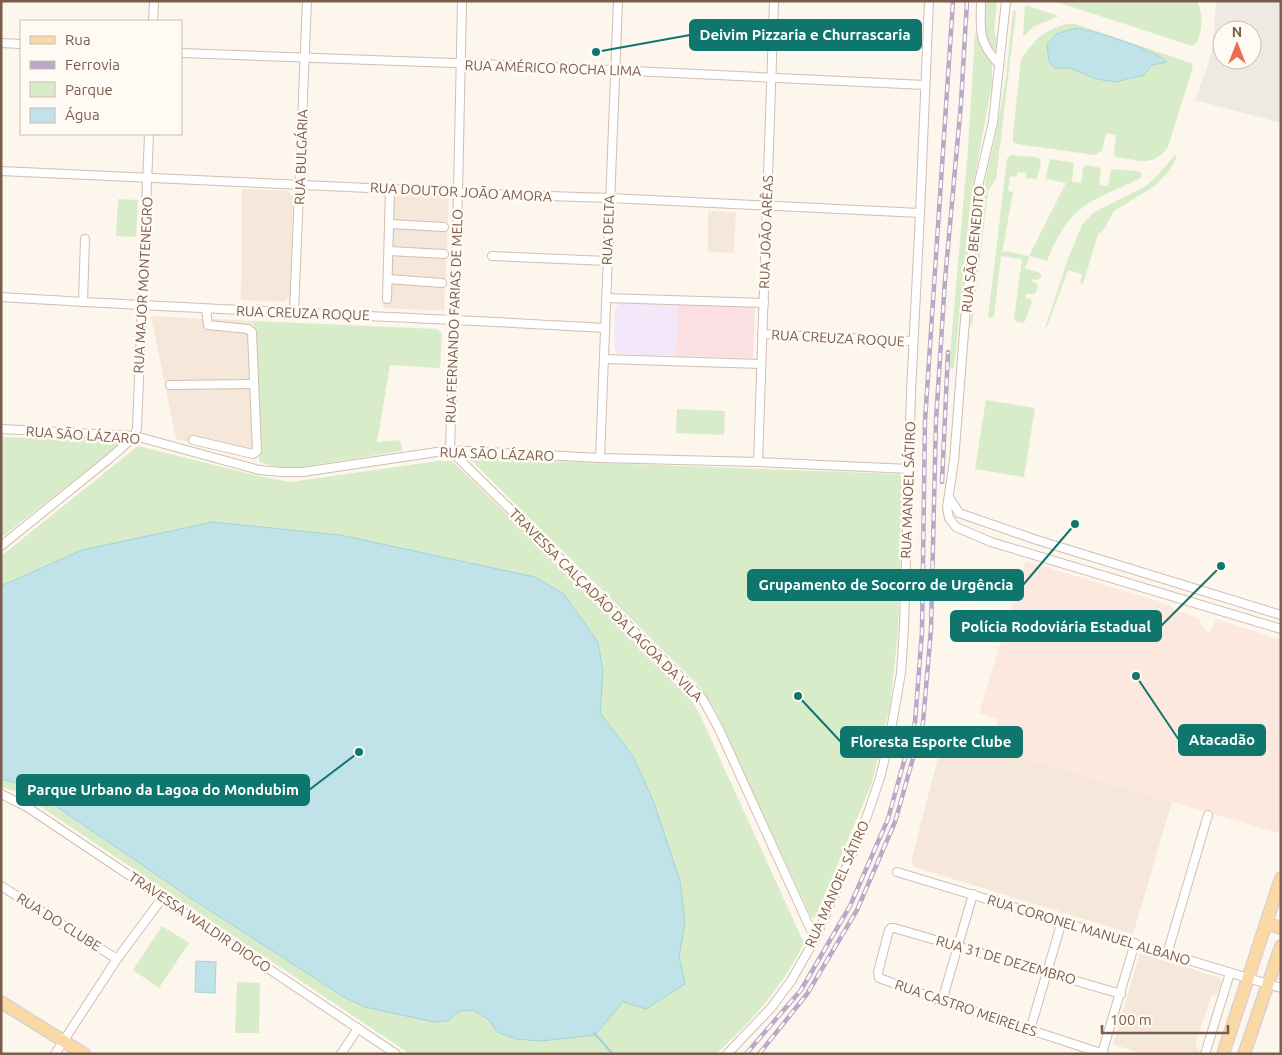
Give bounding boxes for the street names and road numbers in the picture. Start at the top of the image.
street label: RUA AMÉRICO ROCHA LIMA [464,56,642,79]
street label: RUA BULGÁRIA [290,109,311,205]
street label: RUA JOÃO ARÊAS [755,175,776,289]
street label: RUA DOUTOR JOÃO AMORA [370,178,552,205]
street label: RUA SÃO BENEDITO [957,185,988,313]
street label: RUA DELTA [599,195,617,265]
street label: RUA MAJOR MONTENEGRO [130,196,156,374]
street label: RUA FERNANDO FARIAS DE MELO [442,209,466,423]
street label: RUA CREUZA ROQUE [236,303,370,323]
street label: RUA CREUZA ROQUE [771,327,905,349]
street label: RUA MANOEL SÁTIRO [897,421,918,559]
street label: RUA SÃO LÁZARO [25,422,141,447]
street label: RUA SÃO LÁZARO [439,443,555,464]
street label: TRAVESSA CALÇADÃO DA LAGOA DA VILA [506,504,707,705]
street label: RUA MANOEL SÁTIRO [801,817,872,950]
street label: TRAVESSA WALDIR DIOGO [126,868,274,976]
street label: RUA DO CLUBE [14,890,104,954]
street label: RUA CORONEL MANUEL ALBANO [985,891,1193,969]
street label: RUA 31 DE DEZEMBRO [934,932,1078,988]
street label: RUA CASTRO MEIRELES [893,976,1039,1040]

